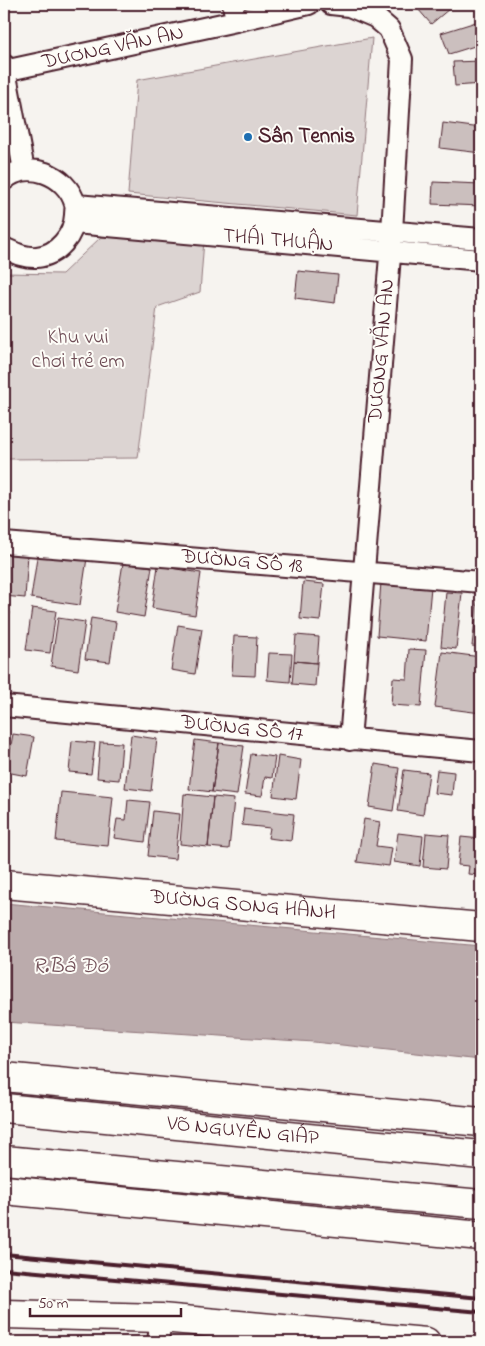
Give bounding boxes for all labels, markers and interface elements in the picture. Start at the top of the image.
street label: DƯƠNG VĂN AN [38,17,187,78]
place label: Sân Tennis [258,122,355,152]
marker: Sân Tennis [242,131,254,143]
street label: THÁI THUẬN [221,219,335,261]
street label: DƯƠNG VĂN AN [360,278,403,425]
park label: Khu vui chơi trẻ em [31,323,125,377]
street label: ĐƯỜNG SỐ 18 [179,542,304,582]
street label: ĐƯỜNG SỐ 17 [178,708,305,750]
street label: ĐƯỜNG SONG HÀNH [148,882,337,929]
water label: R.Bá Đỏ [32,951,109,983]
street label: VÕ NGUYÊN GIÁP [165,1109,320,1154]
scale bar [30,1286,181,1318]
text: 50 m [38,1293,69,1315]

